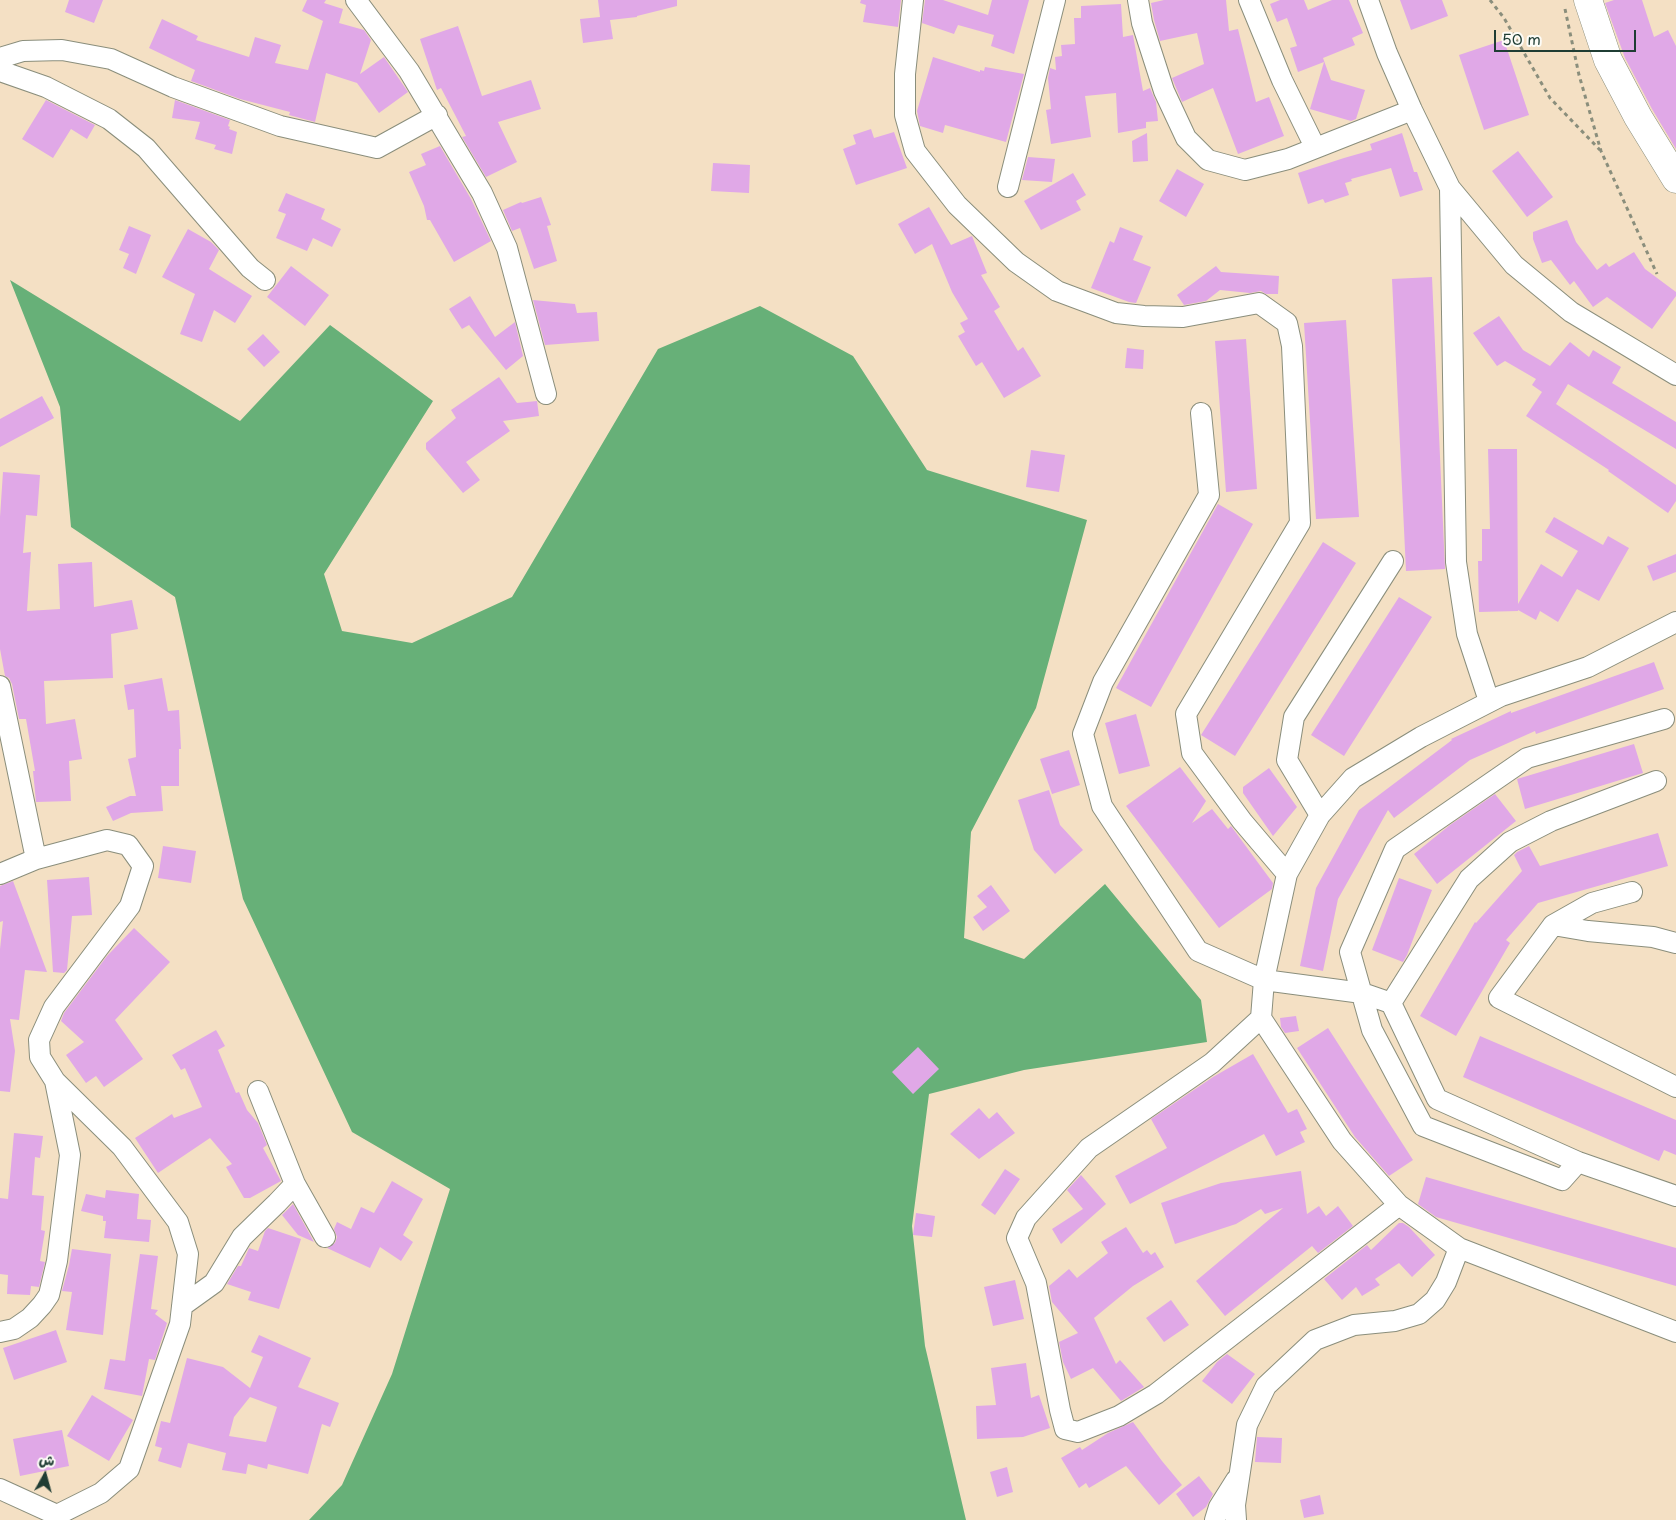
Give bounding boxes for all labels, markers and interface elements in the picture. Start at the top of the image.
scale bar [1496,20,1638,52]
text: 50 m [1502,27,1541,50]
text: ش [38,1448,56,1471]
north arrow [20,1450,70,1500]

